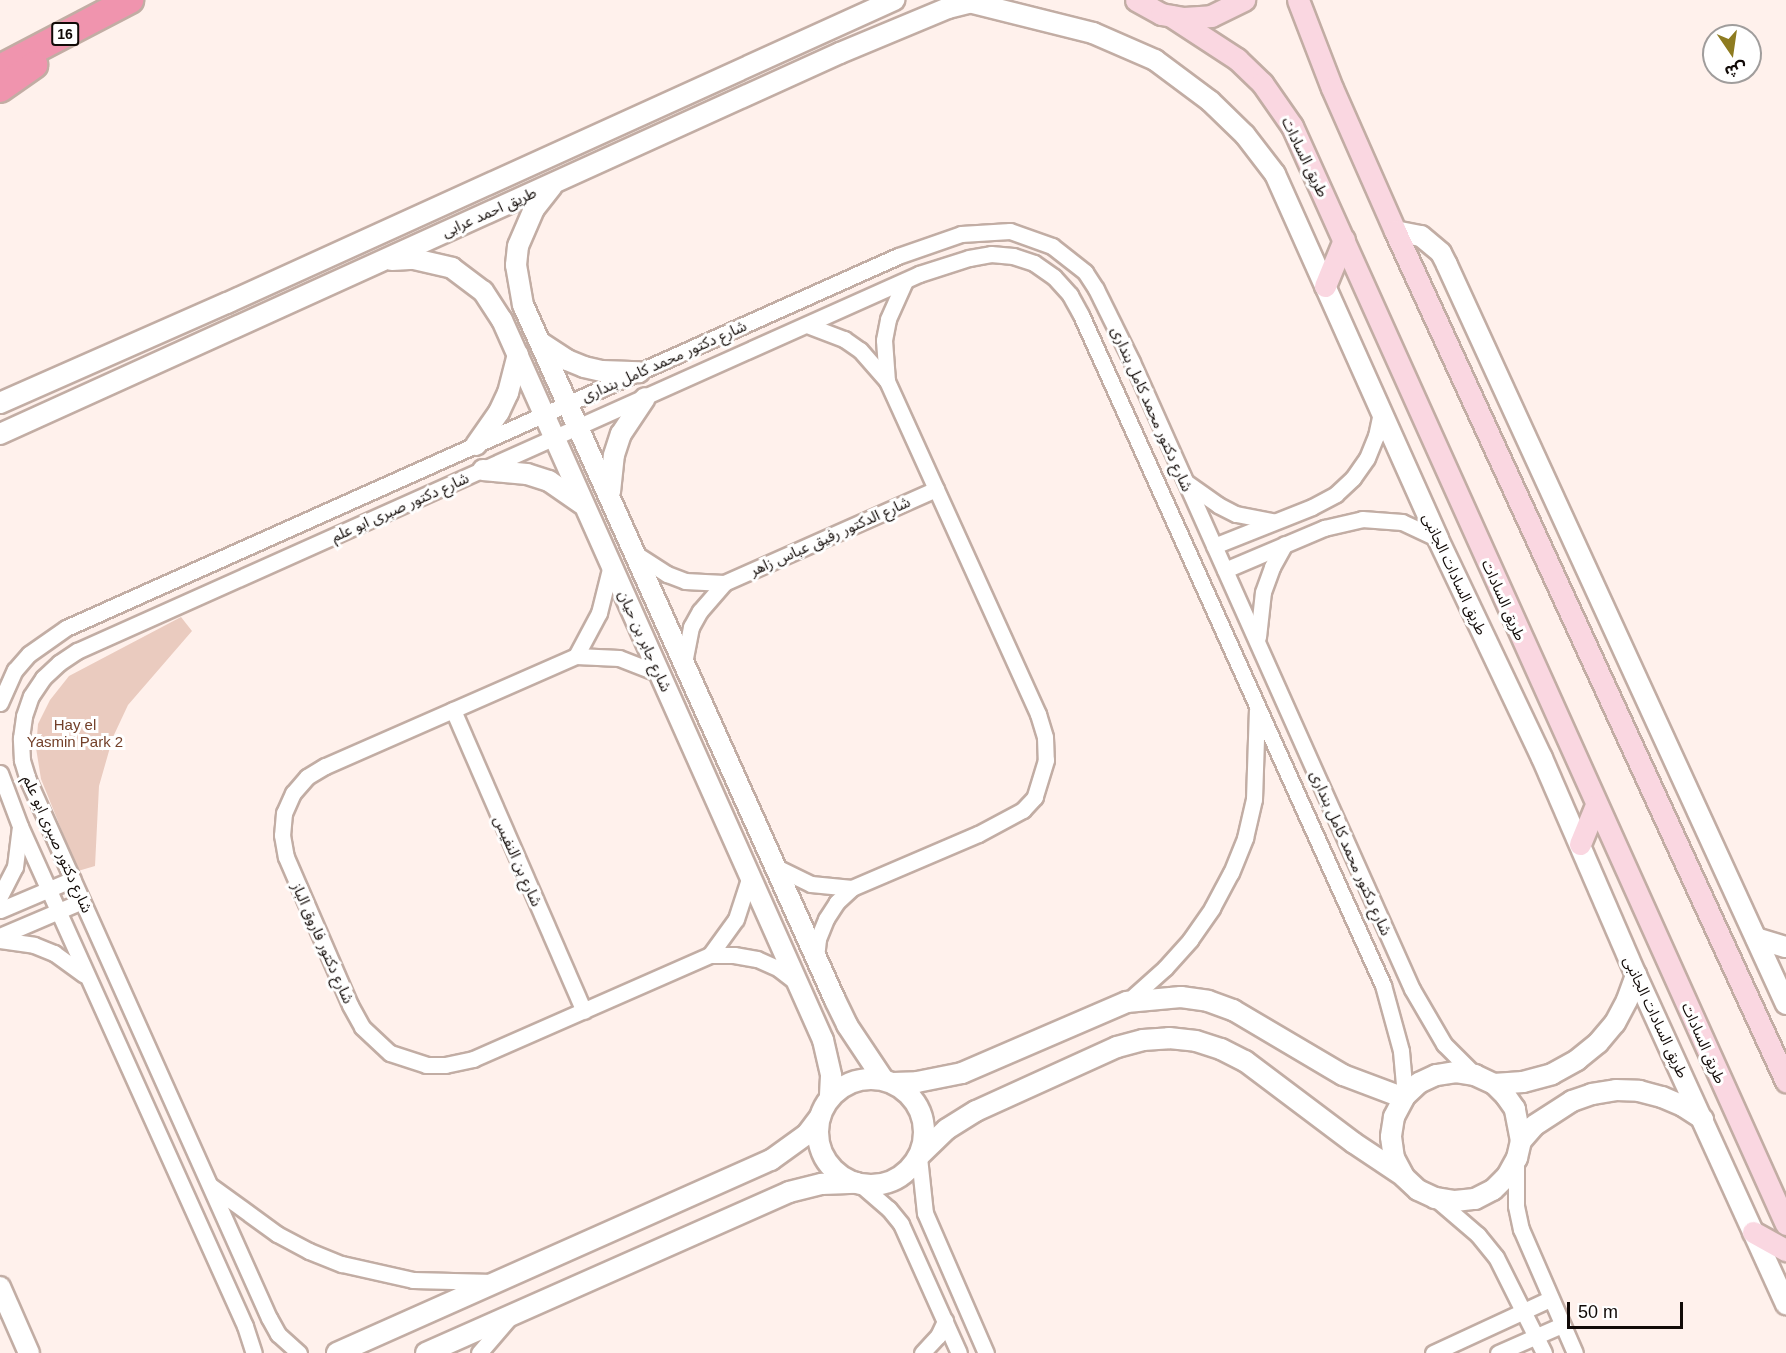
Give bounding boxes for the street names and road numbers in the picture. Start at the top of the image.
road number: 16 [50,23,80,45]
street label: طريق السادات [1278,114,1332,200]
street label: طريق احمد عرابى [439,183,539,241]
street label: شارع دكتور محمد كامل بندارى [579,316,749,406]
street label: شارع دكتور محمد كامل بندارى [1107,324,1197,494]
street label: شارع دكتور صبرى ابو علم [328,469,472,545]
street label: شارع الدكتور رفيق عباس زاهر [747,492,913,580]
street label: طريق السادات الجانبى [1419,510,1491,638]
street label: طريق السادات [1478,557,1530,643]
street label: شارع جابر بن حيان [615,588,675,694]
street label: شارع دكتور محمد كامل بندارى [1306,768,1396,938]
street label: شارع دكتور صبرى ابو علم [20,772,96,916]
street label: شارع بن النفيس [490,813,546,909]
street label: شارع دكتور فاروق الباز [288,880,358,1006]
street label: طريق السادات الجانبى [1620,953,1692,1081]
street label: طريق السادات [1678,1000,1730,1086]

